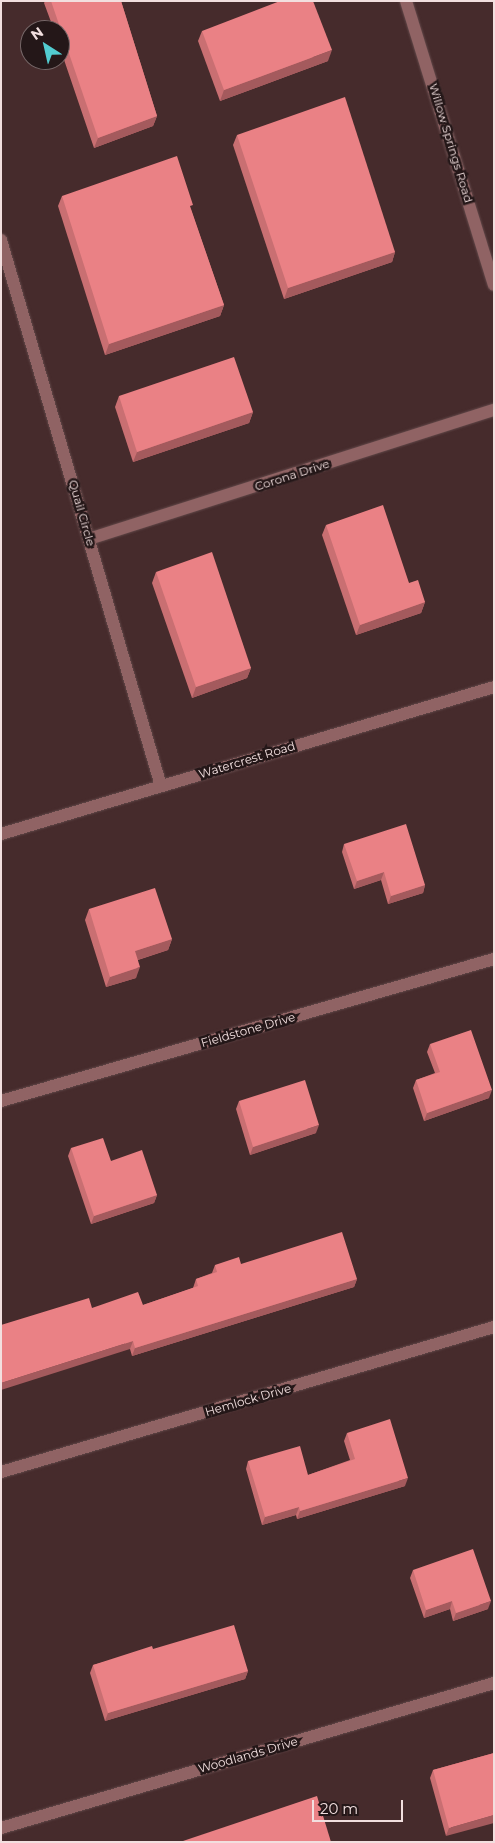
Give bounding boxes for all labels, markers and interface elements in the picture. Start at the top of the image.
north arrow [20,20,70,70]
text: N [27,23,47,44]
street label: Willow Springs Road [426,82,476,204]
street label: Corona Drive [253,456,331,494]
street label: Quail Circle [66,478,98,548]
street label: Watercrest Road [197,738,297,782]
street label: Fieldstone Drive [199,1010,297,1050]
street label: Hemlock Drive [203,1381,293,1419]
street label: Woodlands Drive [197,1734,299,1776]
scale bar [315,1790,406,1822]
text: 20 m [320,1799,358,1818]

